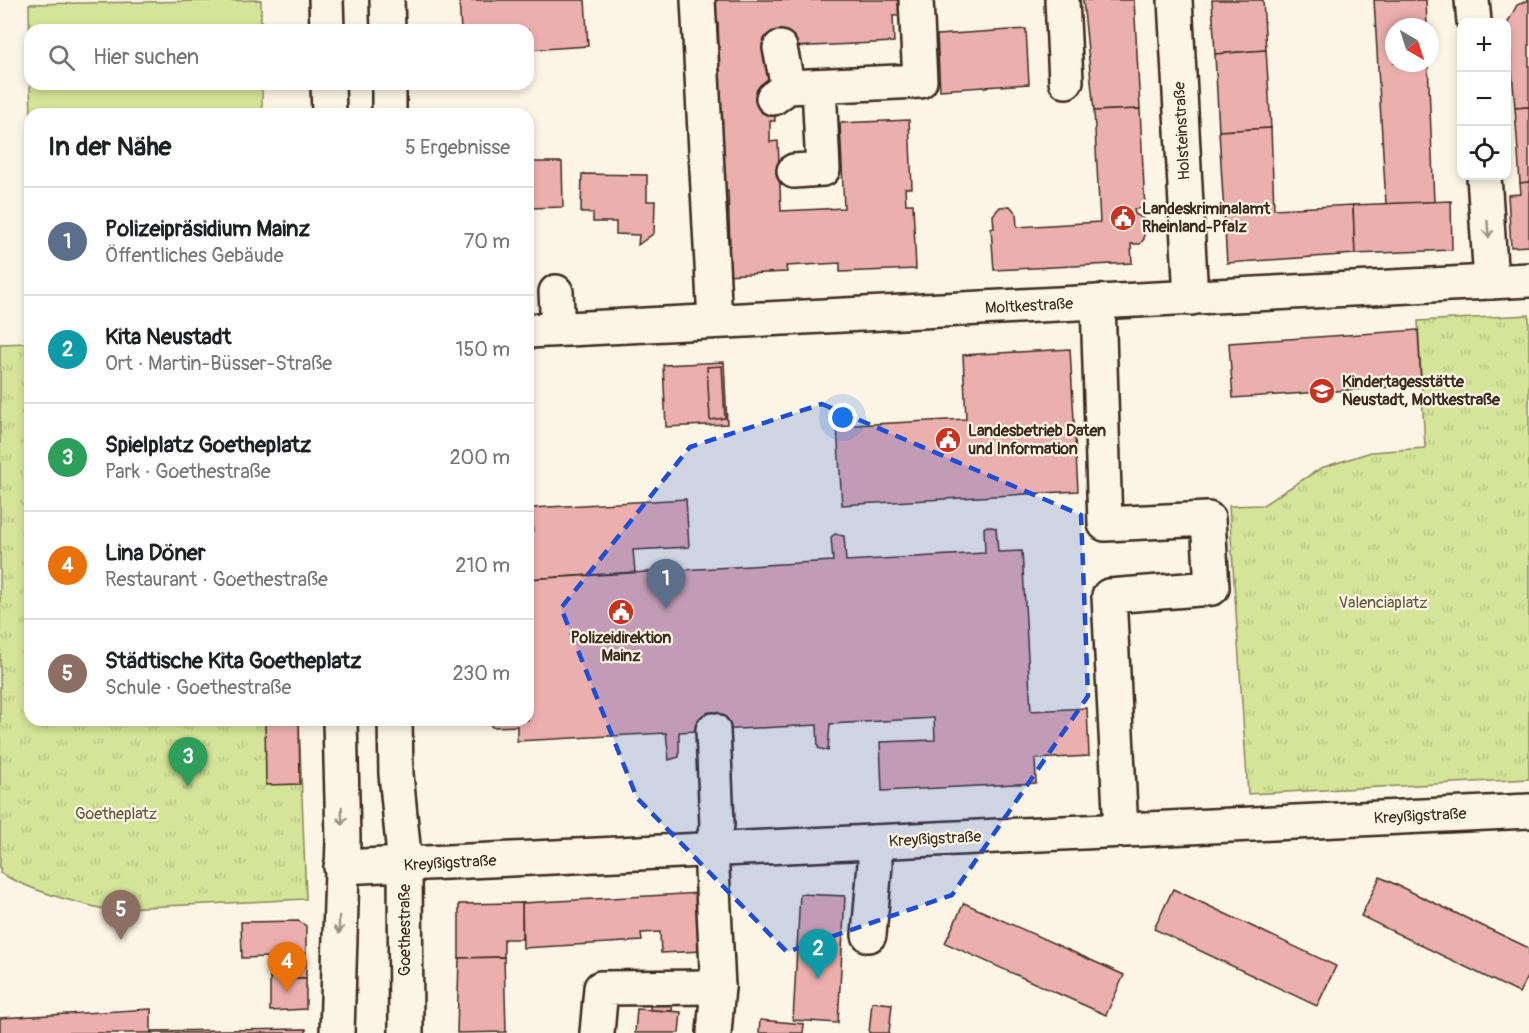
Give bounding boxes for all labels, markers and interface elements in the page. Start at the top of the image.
north arrow [1385,18,1439,72]
map controls [1457,18,1511,180]
button: + [1457,18,1511,72]
search box [24,24,534,90]
icon: search [45,41,78,74]
text: Hier suchen [93,43,199,71]
button: − [1457,72,1511,126]
street label: Holsteinstraße [1169,81,1195,181]
button: locate [1457,126,1511,180]
text: In der Nähe [48,131,171,163]
text: 5 Ergebnisse [405,135,510,160]
place label: Landeskriminalamt Rheinland-Pfalz [1142,199,1271,237]
public building icon: Landeskriminalamt Rheinland-Pfalz [1108,203,1138,233]
text: Polizeipräsidium Mainz [105,215,310,243]
one-way arrow [1482,218,1493,238]
text: 1 [64,229,71,254]
text: 70 m [464,229,510,254]
text: Öffentliches Gebäude [105,243,284,268]
street label: Moltkestraße [984,294,1074,318]
text: Kita Neustadt [105,323,231,351]
text: 2 [62,337,73,362]
text: 150 m [456,337,510,362]
text: Ort · Martin-Büsser-Straße [105,351,332,376]
place label: Kindertagesstätte Neustadt, Moltkestraße [1342,372,1501,410]
school or university icon: Kindertagesstätte Neustadt, Moltkestraße [1307,376,1337,406]
your location [828,403,857,432]
place label: Landesbetrieb Daten und Information [968,421,1106,459]
public building icon: Landesbetrieb Daten und Information [933,425,963,455]
text: Spielplatz Goetheplatz [105,431,311,459]
text: 3 [62,445,73,470]
text: 200 m [449,445,510,470]
text: Park · Goethestraße [105,459,271,484]
text: Lina Döner [105,539,206,567]
text: 4 [62,553,73,578]
text: 210 m [455,553,510,578]
pin: 1 [646,560,686,609]
text: Restaurant · Goethestraße [105,567,328,592]
park label: Valenciaplatz [1339,593,1427,613]
public building icon: Polizeidirektion Mainz [606,597,636,627]
place label: Polizeidirektion Mainz [571,628,671,666]
text: Städtische Kita Goetheplatz [105,647,362,675]
text: 5 [62,661,73,686]
text: 230 m [453,661,510,686]
text: Schule · Goethestraße [105,675,291,700]
pin: 3 [168,738,207,787]
park label: Goetheplatz [75,804,157,824]
street label: Kreyßigstraße [1373,804,1467,828]
one-way arrow [336,806,347,826]
street label: Kreyßigstraße [888,827,982,851]
street label: Kreyßigstraße [403,851,497,875]
street label: Goethestraße [395,884,415,976]
pin: 5 [102,890,140,940]
one-way arrow [334,915,345,935]
pin: 2 [798,930,838,979]
pin: 4 [268,942,306,992]

